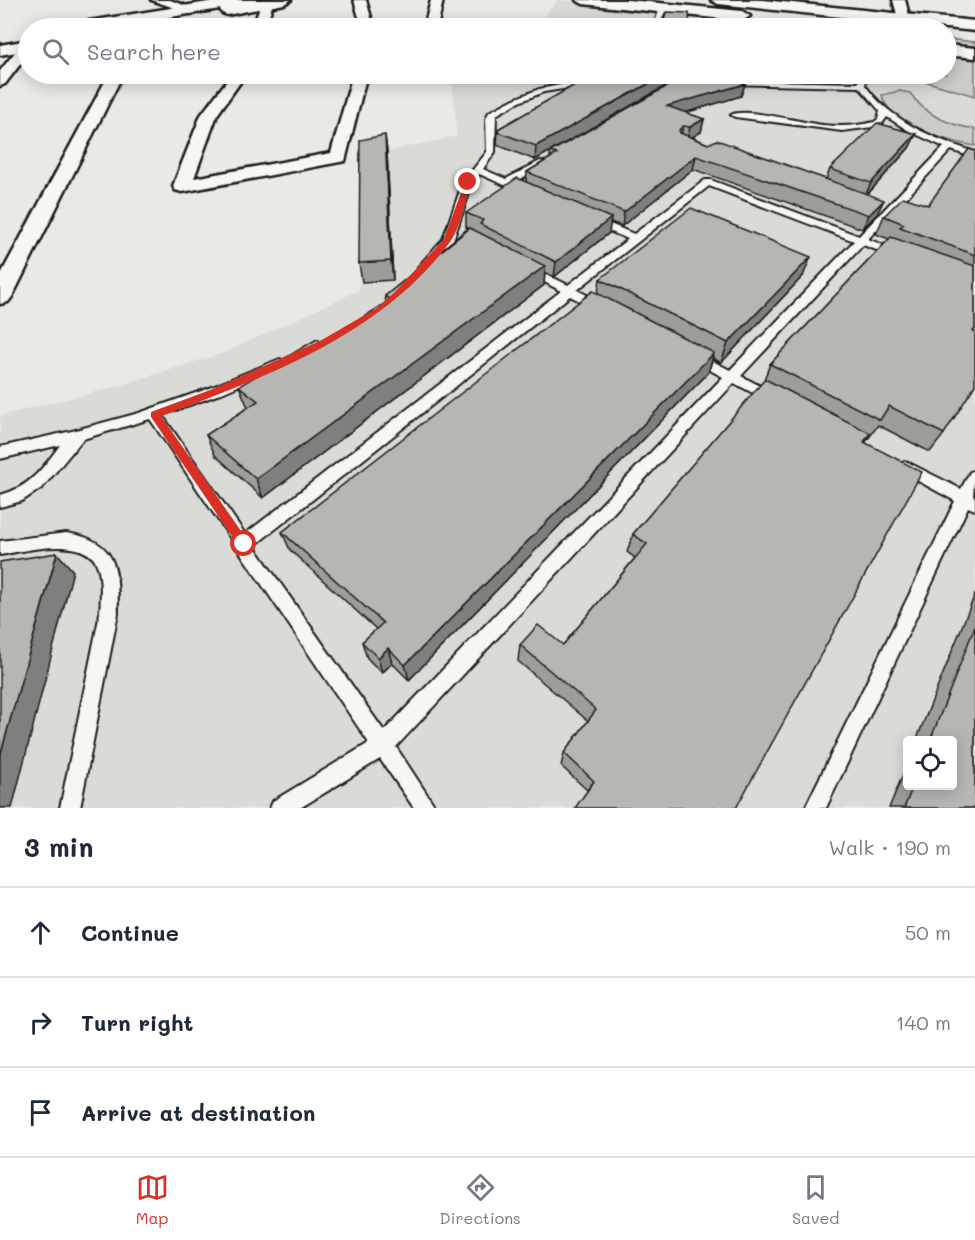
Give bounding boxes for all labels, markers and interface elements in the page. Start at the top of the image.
search box [18,18,957,84]
icon: search [39,35,72,68]
text: Search here [87,37,221,66]
route end [454,168,480,194]
route start [230,530,256,556]
map controls [903,736,957,790]
button: locate [903,736,957,790]
text: 3 min [24,830,93,864]
text: Walk · 190 m [828,834,951,860]
icon: ahead [24,916,57,949]
text: Continue [81,918,179,947]
text: 50 m [905,919,951,945]
icon: right [24,1006,57,1039]
text: Turn right [81,1008,193,1037]
text: 140 m [896,1009,951,1035]
icon: arrive [24,1096,57,1129]
text: Arrive at destination [81,1098,316,1127]
tab: Map [136,1171,169,1228]
tab: Directions [440,1171,521,1228]
tab: Saved [792,1171,839,1228]

